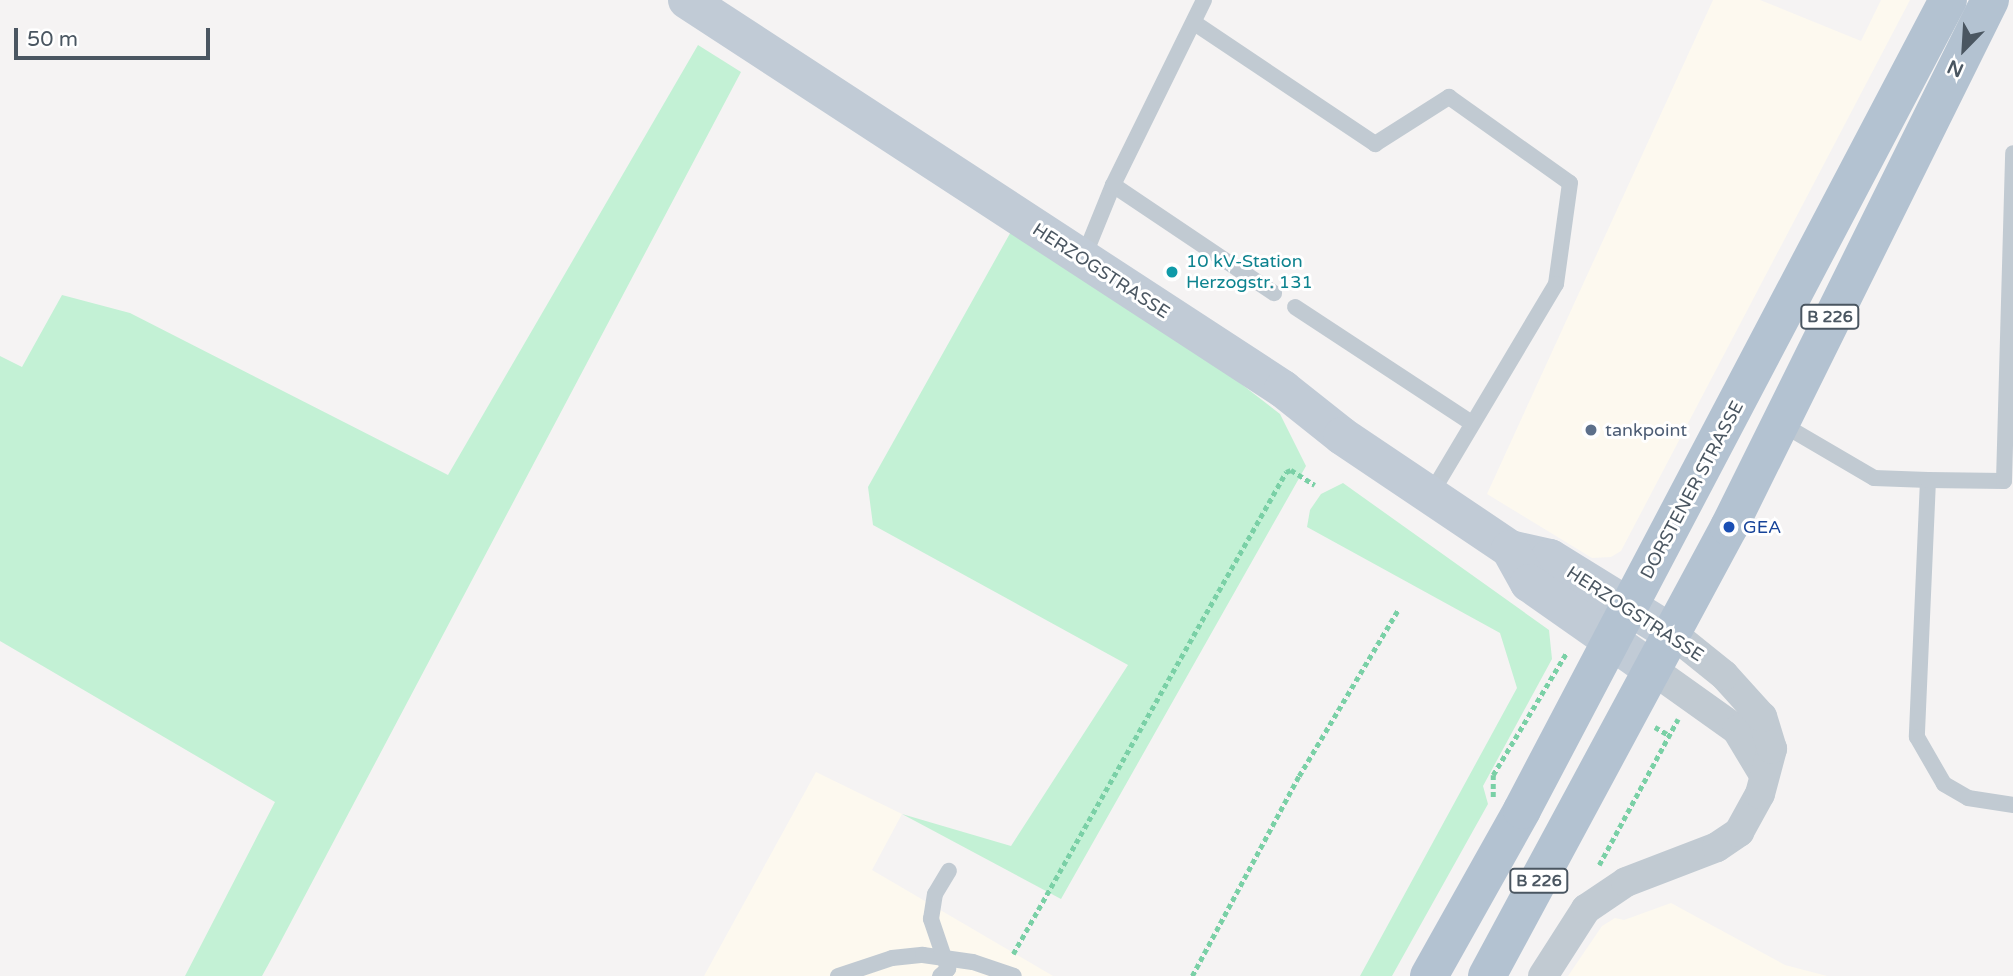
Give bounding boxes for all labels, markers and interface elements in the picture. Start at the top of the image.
scale bar [18,14,214,58]
north arrow [1929,14,1999,84]
text: 50 m [27,27,78,52]
text: N [1944,55,1967,81]
street label: HERZOGSTRASSE [1028,219,1174,323]
place label: 10 kV-Station Herzogstr. 131 [1186,251,1313,294]
marker: 10 kV-Station Herzogstr. 131 [1164,264,1180,280]
road number: B 226 [1800,304,1860,330]
street label: DORSTENER STRASSE [1636,397,1748,583]
place label: tankpoint [1605,419,1687,441]
marker: tankpoint [1583,422,1599,438]
place label: GEA [1743,516,1782,538]
marker: GEA [1721,519,1737,535]
street label: HERZOGSTRASSE [1562,562,1708,666]
road number: B 226 [1509,868,1569,894]

